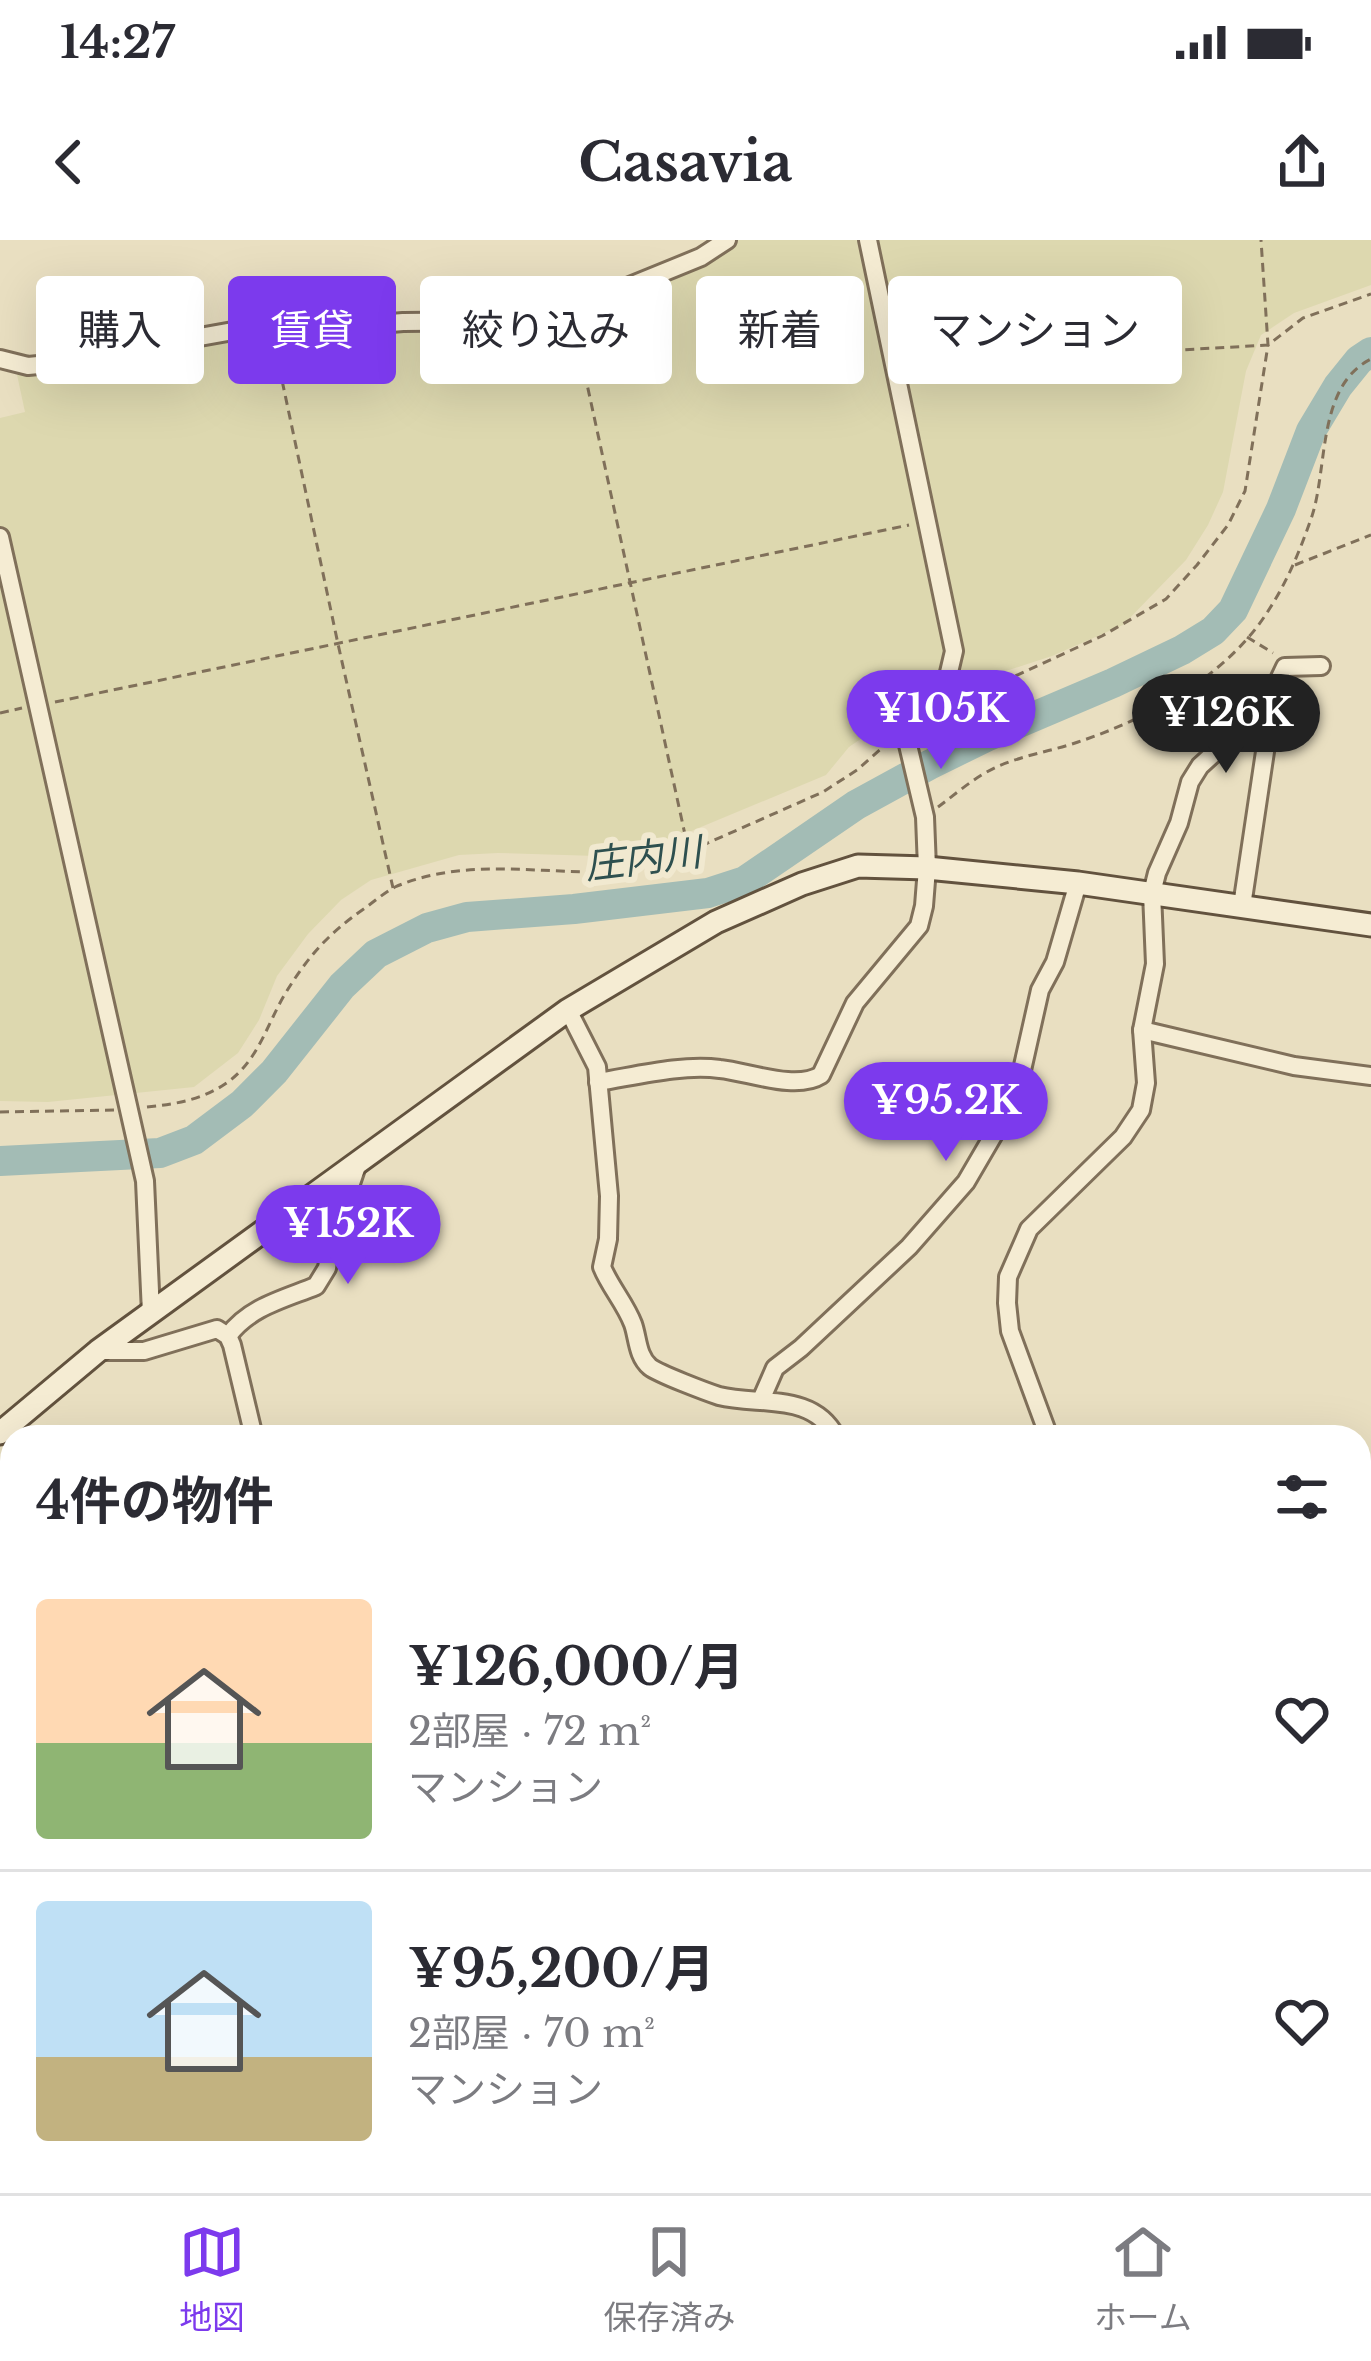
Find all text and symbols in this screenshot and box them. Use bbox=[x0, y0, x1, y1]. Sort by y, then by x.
text: 14:27 bbox=[60, 14, 175, 70]
icon: back bbox=[36, 129, 102, 195]
text: Casavia bbox=[578, 129, 793, 196]
icon: share bbox=[1269, 129, 1335, 195]
chip: 購入 bbox=[36, 276, 204, 384]
chip: 賃貸 bbox=[228, 276, 396, 384]
chip: 絞り込み bbox=[420, 276, 672, 384]
chip: 新着 bbox=[696, 276, 864, 384]
chip: マンション bbox=[888, 276, 1182, 384]
pin: ¥105K bbox=[857, 670, 1025, 772]
pin: ¥126K bbox=[1142, 674, 1310, 776]
text: ¥105K bbox=[874, 684, 1008, 733]
text: ¥126K bbox=[1159, 688, 1293, 737]
water label: 庄内川 bbox=[582, 827, 708, 890]
pin: ¥95.2K bbox=[848, 1062, 1044, 1164]
text: ¥95.2K bbox=[871, 1076, 1021, 1125]
pin: ¥152K bbox=[264, 1185, 432, 1287]
text: ¥152K bbox=[283, 1199, 413, 1248]
icon: filters bbox=[1269, 1464, 1335, 1530]
text: 4件の物件 bbox=[36, 1470, 274, 1533]
text: ¥126,000/月 bbox=[408, 1636, 744, 1699]
icon: home bbox=[132, 1647, 276, 1791]
icon: heart bbox=[1269, 1686, 1335, 1752]
text: 2部屋 · 72 m² bbox=[408, 1707, 651, 1756]
text: マンション bbox=[408, 1763, 603, 1812]
text: ¥95,200/月 bbox=[408, 1938, 715, 2001]
icon: home bbox=[132, 1949, 276, 2093]
icon: heart bbox=[1269, 1988, 1335, 2054]
text: 2部屋 · 70 m² bbox=[408, 2009, 655, 2058]
text: マンション bbox=[408, 2065, 603, 2114]
tab: 地図 bbox=[179, 2219, 245, 2339]
tab: 保存済み bbox=[603, 2219, 735, 2339]
tab: ホーム bbox=[1094, 2219, 1192, 2339]

